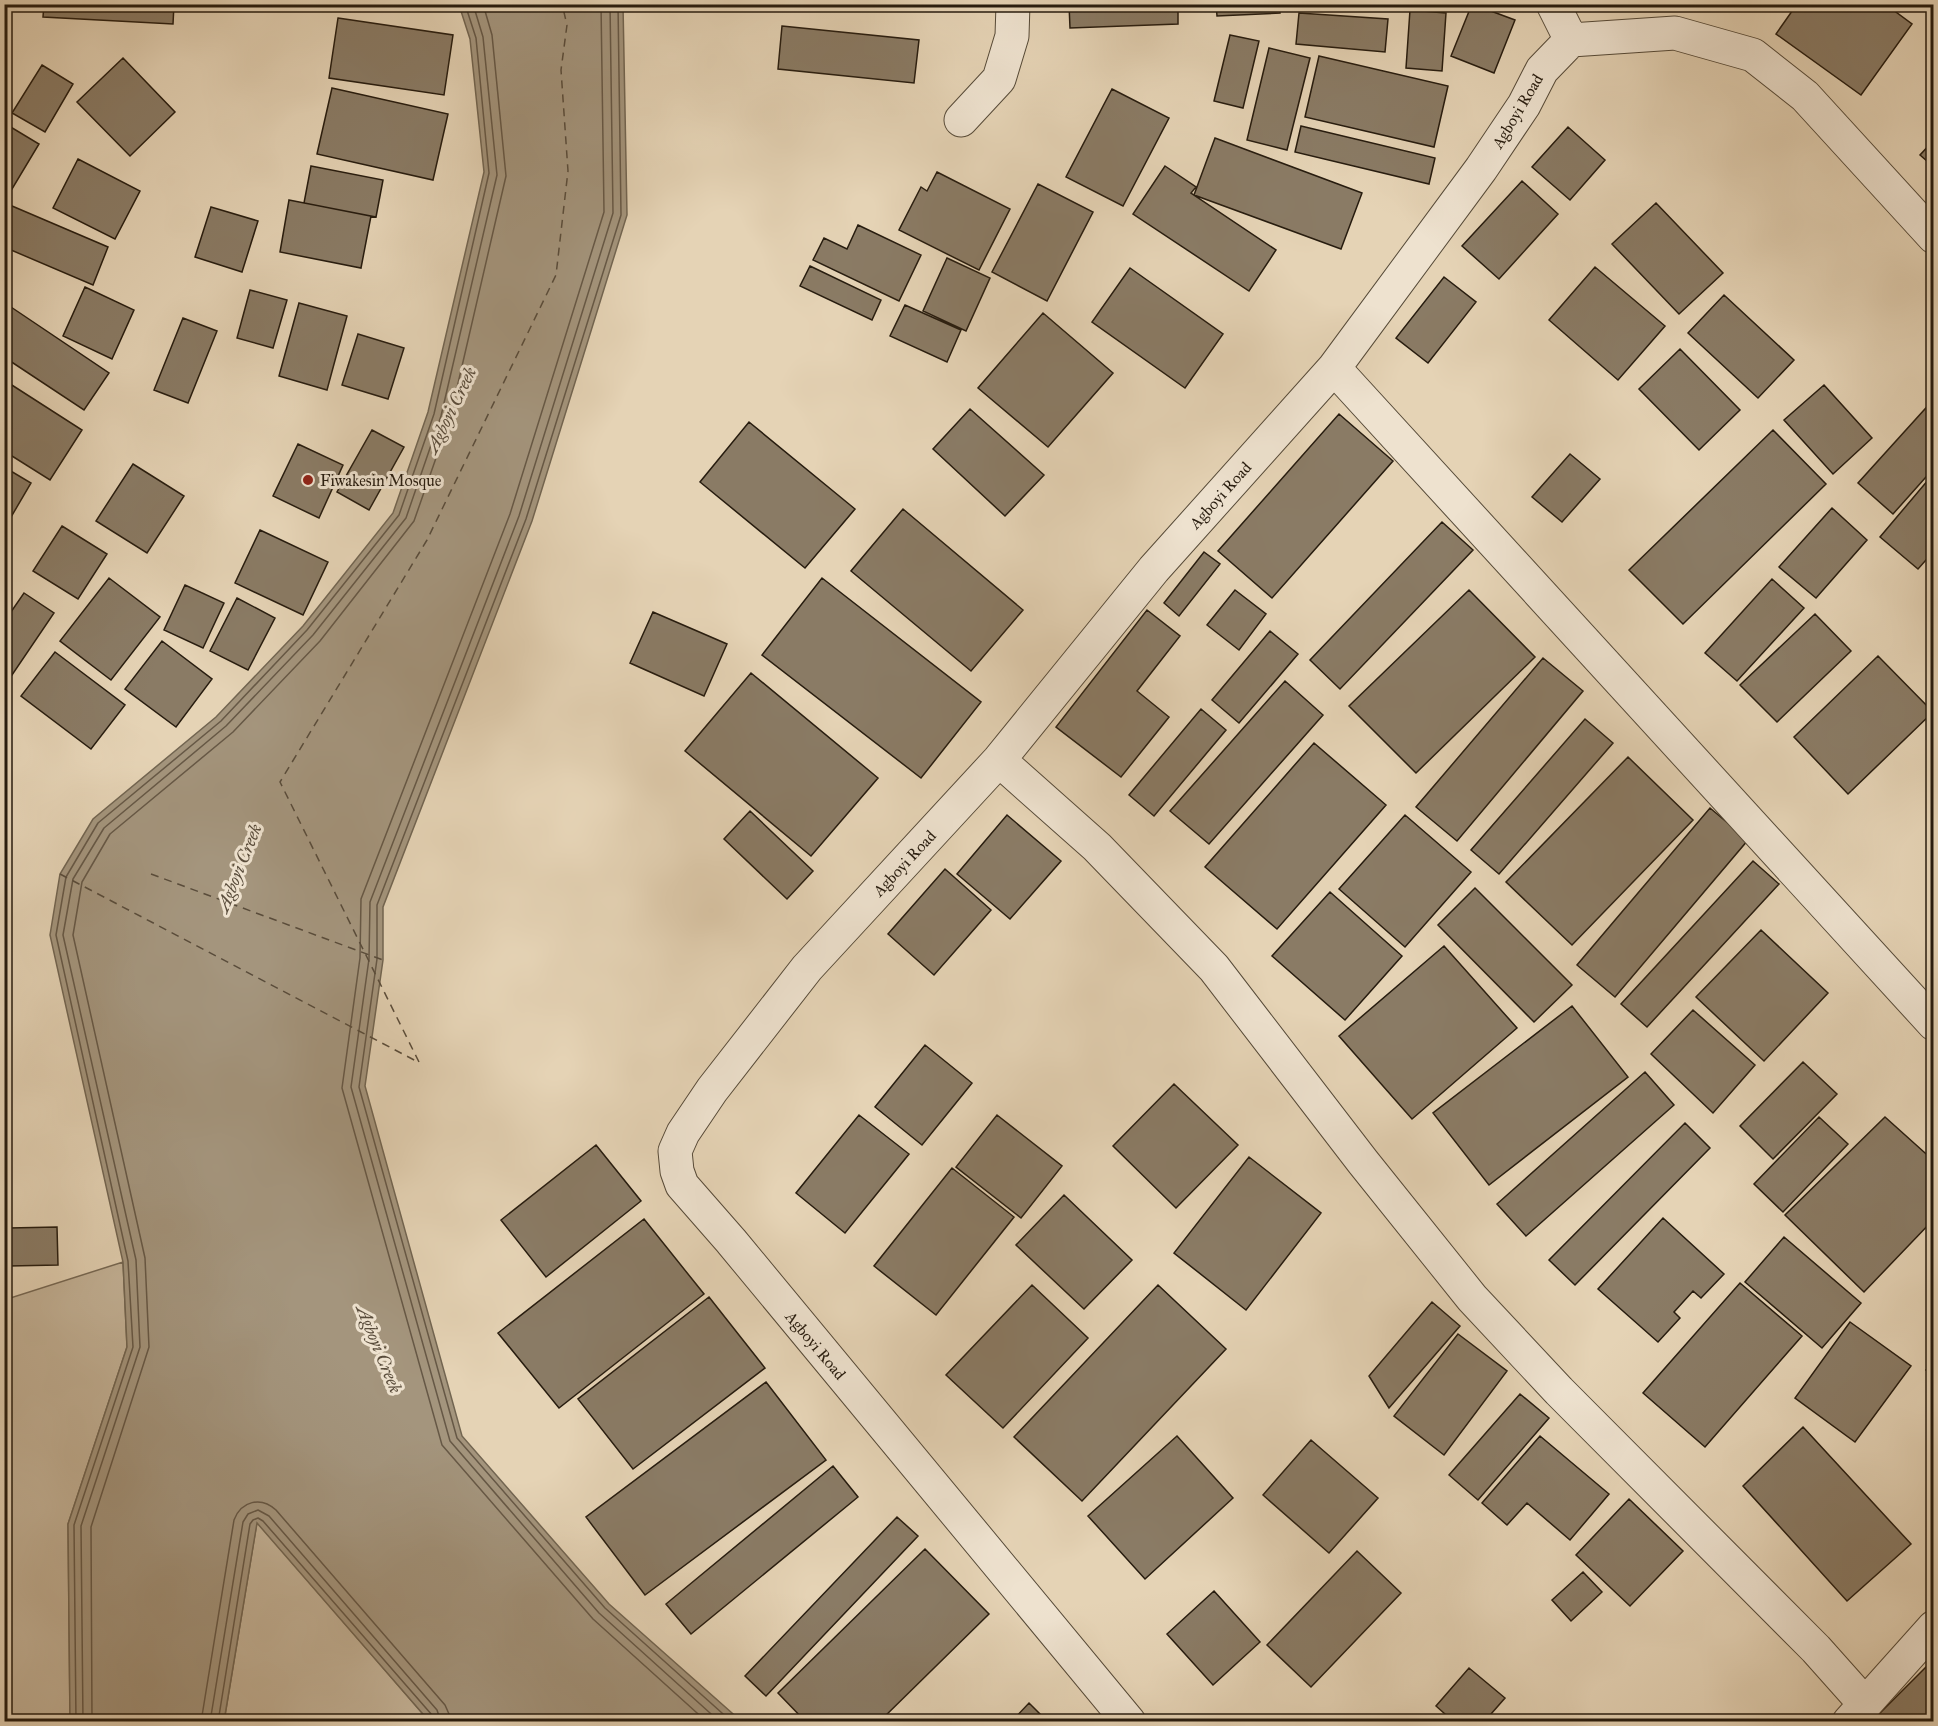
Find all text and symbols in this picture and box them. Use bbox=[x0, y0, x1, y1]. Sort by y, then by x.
street label: Agboyi Road bbox=[1487, 71, 1548, 153]
water label: Agboyi Creek bbox=[420, 363, 481, 458]
street label: Agboyi Road bbox=[1185, 458, 1256, 534]
place label: Fiwakesin Mosque bbox=[320, 471, 442, 491]
marker: Fiwakesin Mosque bbox=[301, 473, 315, 487]
water label: Agboyi Creek bbox=[211, 821, 267, 917]
street label: Agboyi Road bbox=[868, 826, 941, 902]
water label: Agboyi Creek bbox=[351, 1300, 407, 1396]
street label: Agboyi Road bbox=[780, 1306, 850, 1384]

